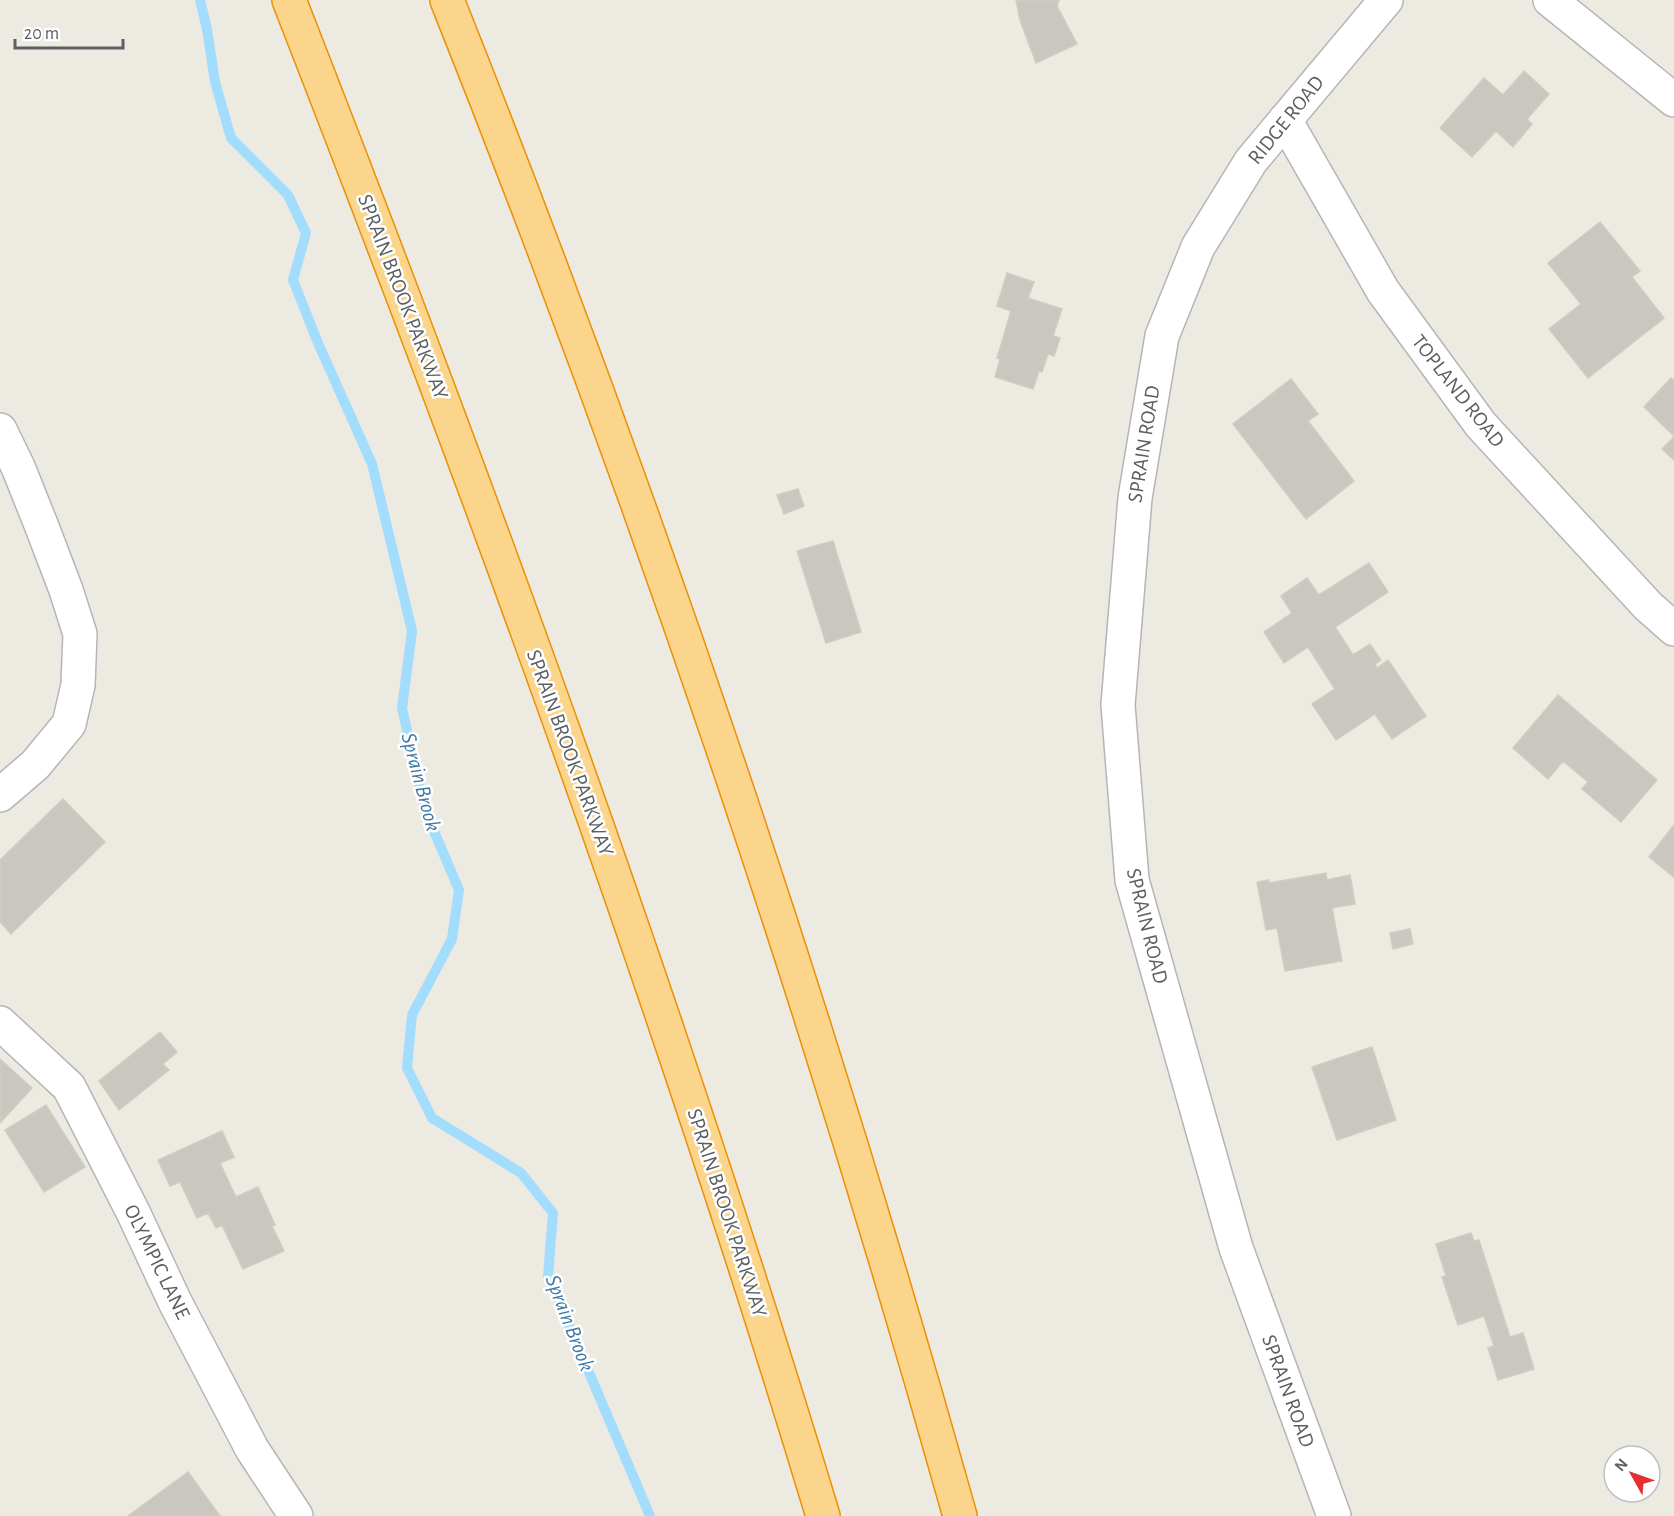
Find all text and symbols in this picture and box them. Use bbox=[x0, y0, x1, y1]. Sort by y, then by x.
scale bar bbox=[15, 12, 123, 50]
text: 20 m bbox=[24, 25, 59, 43]
street label: RIDGE ROAD bbox=[1244, 72, 1328, 168]
street label: SPRAIN BROOK PARKWAY bbox=[354, 191, 452, 403]
street label: TOPLAND ROAD bbox=[1408, 331, 1508, 451]
street label: SPRAIN ROAD bbox=[1124, 384, 1164, 504]
street label: SPRAIN BROOK PARKWAY bbox=[523, 647, 617, 859]
water label: Sprain Brook bbox=[396, 730, 445, 834]
street label: SPRAIN ROAD bbox=[1123, 866, 1171, 986]
street label: SPRAIN BROOK PARKWAY bbox=[683, 1106, 771, 1320]
street label: OLYMPIC LANE bbox=[120, 1201, 194, 1323]
water label: Sprain Brook bbox=[541, 1272, 598, 1374]
street label: SPRAIN ROAD bbox=[1258, 1332, 1318, 1450]
north arrow bbox=[1602, 1444, 1662, 1504]
text: N bbox=[1612, 1456, 1631, 1474]

